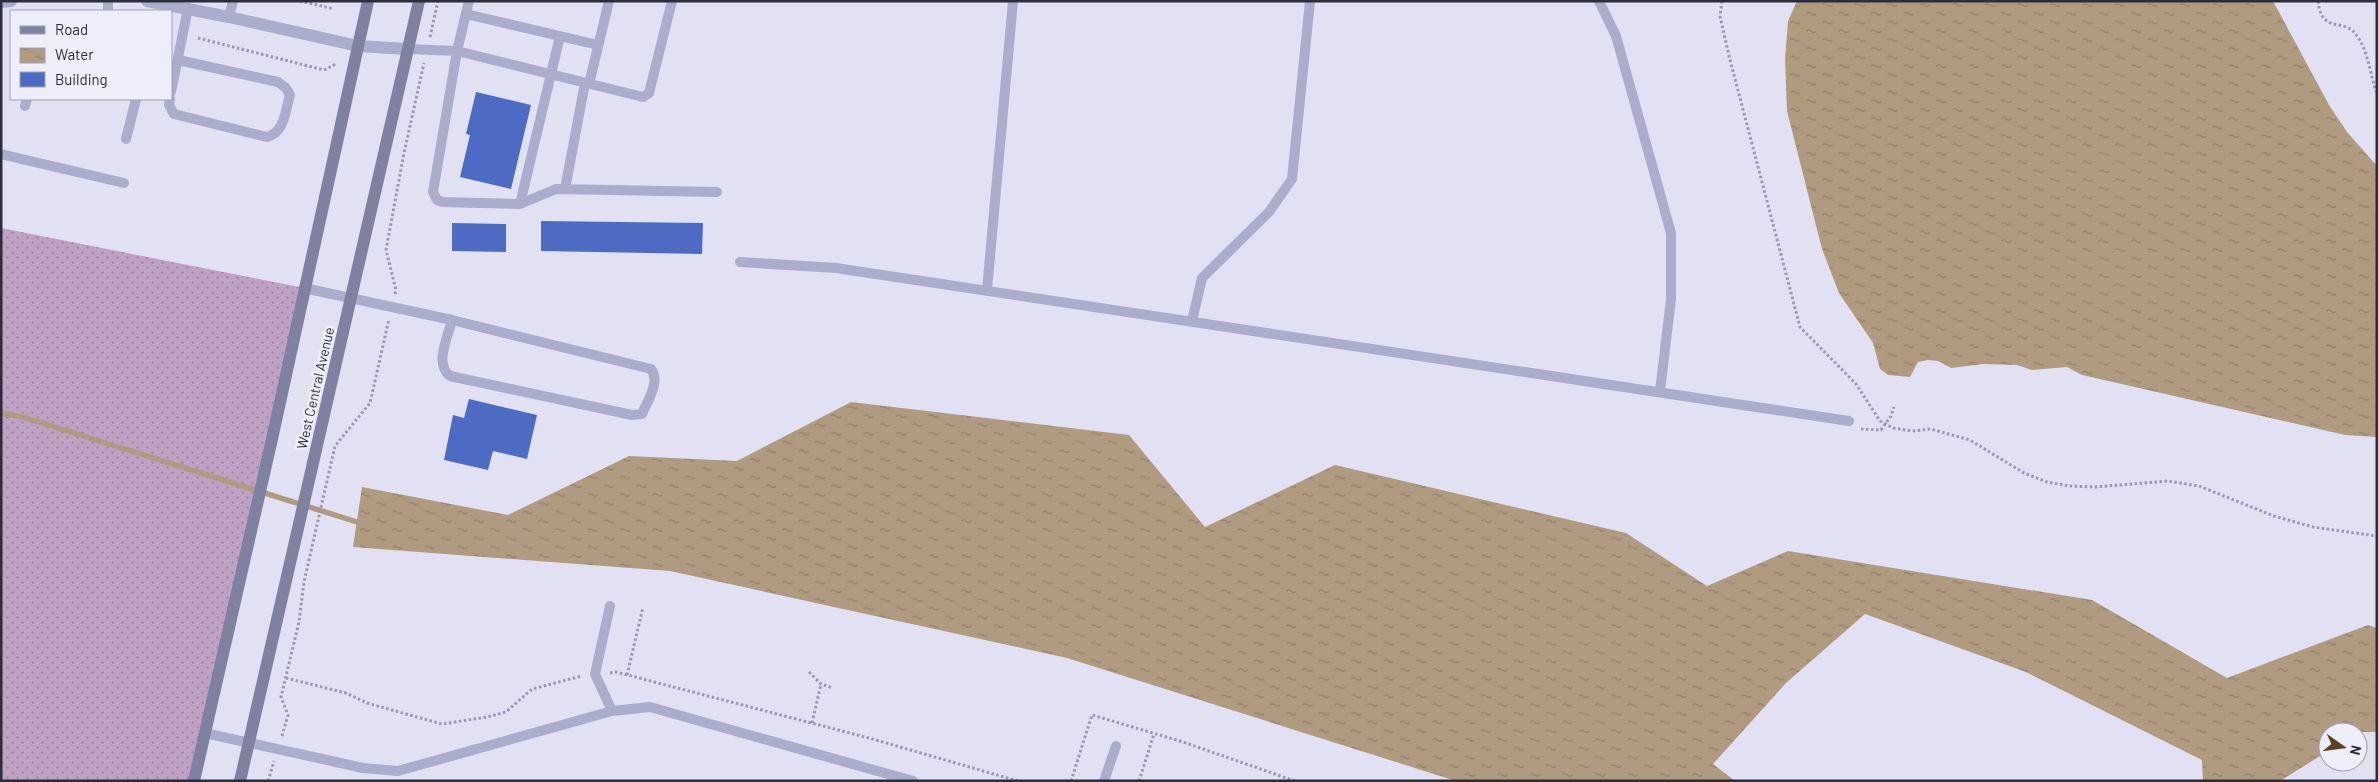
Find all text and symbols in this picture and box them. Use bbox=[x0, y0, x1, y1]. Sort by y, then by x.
legend bbox=[10, 10, 172, 100]
text: Road bbox=[55, 20, 88, 38]
text: Water bbox=[55, 45, 94, 63]
text: Building bbox=[55, 70, 108, 88]
street label: West Central Avenue bbox=[293, 325, 337, 451]
north arrow bbox=[2318, 722, 2368, 772]
text: N bbox=[2347, 744, 2365, 757]

